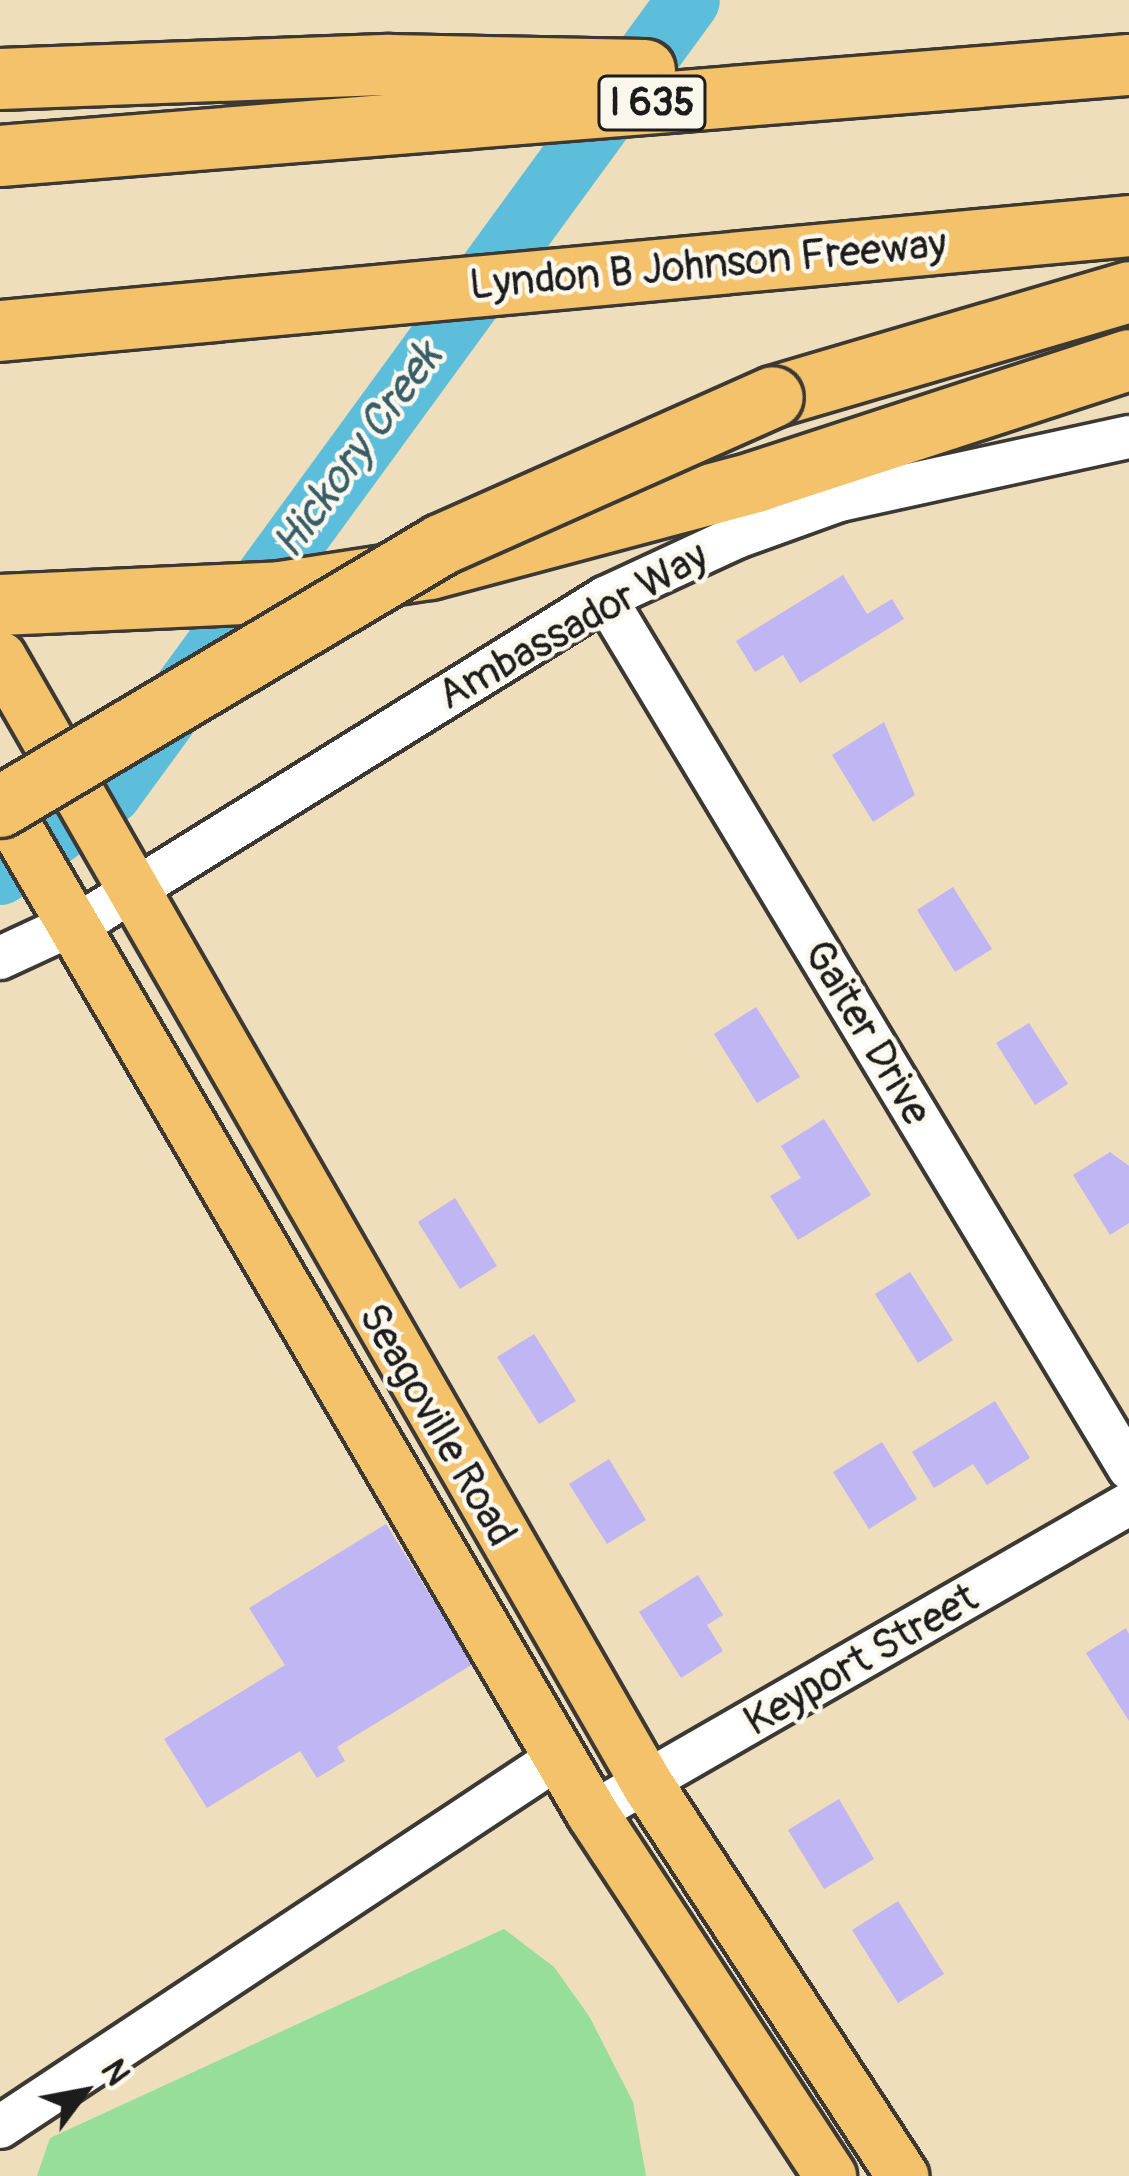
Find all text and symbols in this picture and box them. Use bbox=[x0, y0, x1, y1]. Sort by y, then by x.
road number: I 635 bbox=[595, 70, 709, 136]
street label: Lyndon B Johnson Freeway bbox=[467, 219, 949, 311]
water label: Hickory Creek bbox=[262, 333, 454, 569]
street label: Ambassador Way bbox=[429, 531, 717, 721]
street label: Gaiter Drive bbox=[792, 932, 942, 1134]
street label: Seagoville Road bbox=[347, 1295, 527, 1555]
street label: Keyport Street bbox=[735, 1573, 987, 1747]
north arrow bbox=[24, 2032, 144, 2152]
text: N bbox=[92, 2052, 138, 2093]

